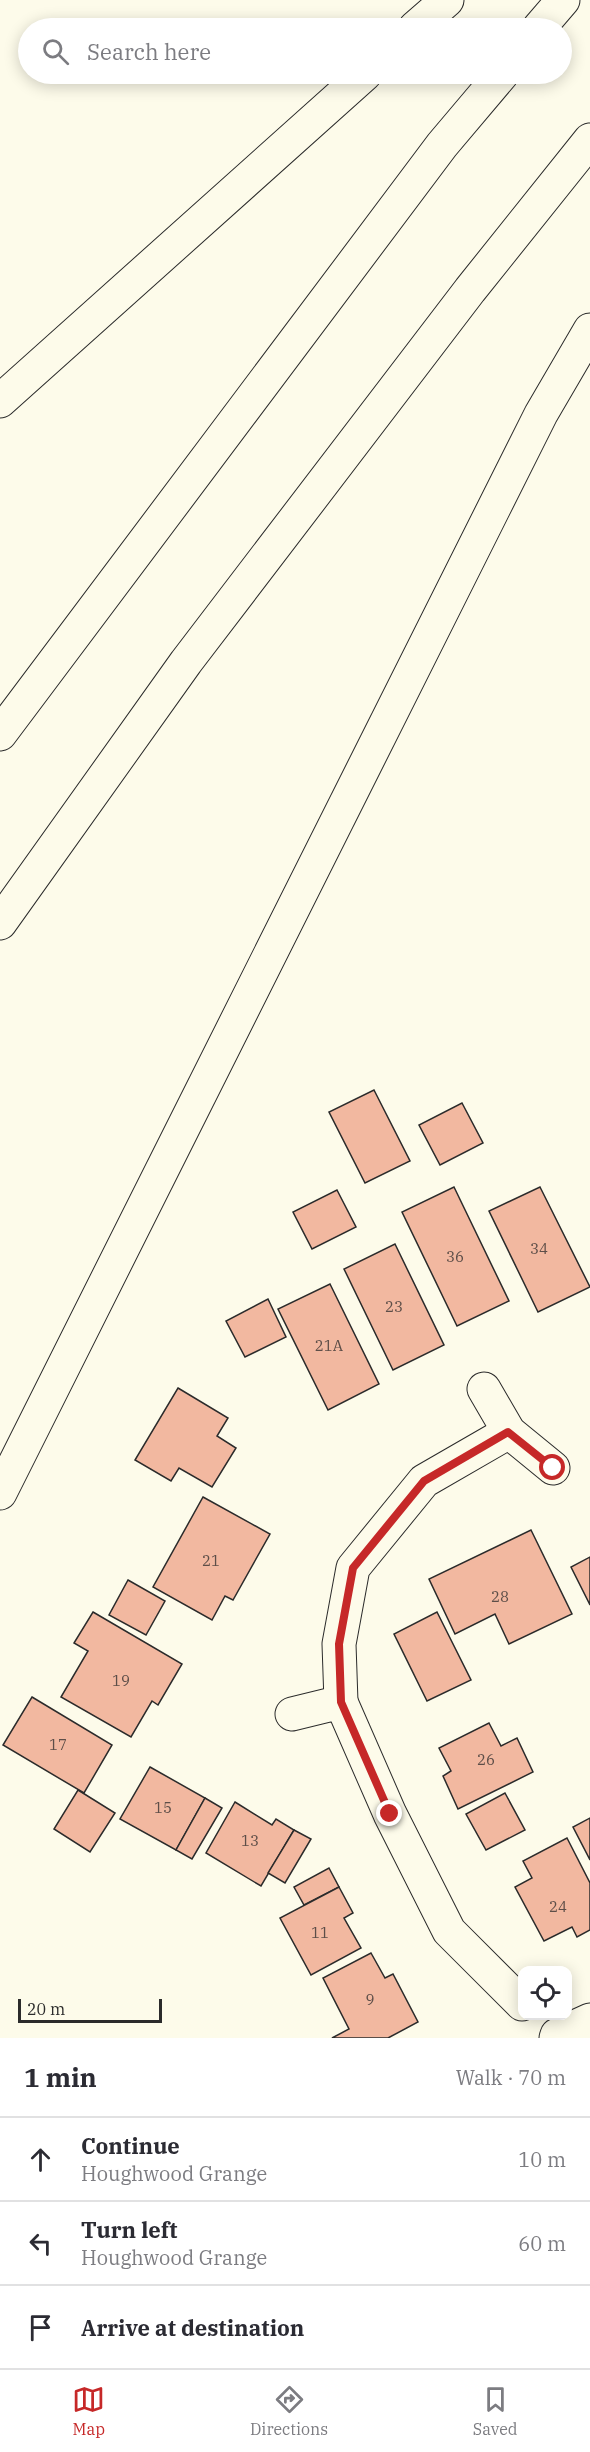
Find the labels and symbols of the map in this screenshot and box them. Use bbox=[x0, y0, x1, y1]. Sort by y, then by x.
house number: 34 bbox=[530, 1239, 548, 1258]
house number: 36 bbox=[446, 1247, 464, 1266]
house number: 23 bbox=[385, 1297, 403, 1316]
house number: 21A bbox=[315, 1336, 344, 1355]
route start bbox=[539, 1454, 565, 1480]
house number: 21 bbox=[202, 1551, 220, 1570]
house number: 28 bbox=[491, 1587, 509, 1606]
house number: 19 bbox=[112, 1671, 130, 1690]
house number: 17 bbox=[49, 1735, 67, 1754]
house number: 26 bbox=[477, 1750, 495, 1769]
house number: 15 bbox=[154, 1798, 172, 1817]
route end bbox=[376, 1800, 402, 1826]
house number: 13 bbox=[241, 1831, 259, 1850]
house number: 24 bbox=[549, 1897, 567, 1916]
house number: 11 bbox=[311, 1923, 329, 1942]
house number: 9 bbox=[365, 1990, 375, 2009]
scale bar bbox=[18, 1996, 162, 2024]

